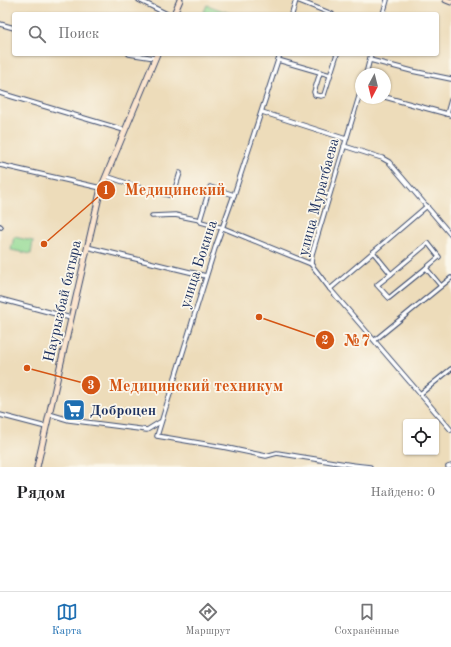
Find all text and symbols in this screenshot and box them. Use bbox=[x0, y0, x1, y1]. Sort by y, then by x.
search box bbox=[12, 12, 439, 56]
icon: search bbox=[26, 23, 48, 45]
text: Поиск bbox=[58, 27, 99, 42]
north arrow bbox=[355, 68, 391, 104]
street label: улица Муратбаева bbox=[296, 136, 343, 258]
callout: Медицинский bbox=[96, 176, 233, 204]
text: Медицинский bbox=[124, 183, 226, 199]
text: 1 bbox=[103, 185, 109, 197]
street label: улица Бокина bbox=[178, 218, 221, 310]
street label: Наурызбай батыра bbox=[42, 238, 85, 364]
callout: №7 bbox=[315, 326, 378, 354]
text: №7 bbox=[344, 334, 370, 350]
text: 2 bbox=[322, 335, 329, 347]
callout: Медицинский техникум bbox=[81, 371, 291, 399]
text: Медицинский техникум bbox=[109, 379, 283, 395]
text: 3 bbox=[88, 380, 95, 392]
supermarket icon: Доброцен bbox=[61, 397, 87, 423]
place label: Доброцен bbox=[90, 404, 156, 419]
map controls bbox=[403, 419, 439, 455]
button: locate bbox=[403, 419, 439, 455]
text: Рядом bbox=[16, 485, 65, 502]
text: Найдено: 0 bbox=[371, 486, 435, 499]
tab: Карта bbox=[52, 601, 82, 639]
tab: Маршрут bbox=[185, 601, 231, 639]
tab: Сохранённые bbox=[334, 601, 399, 639]

